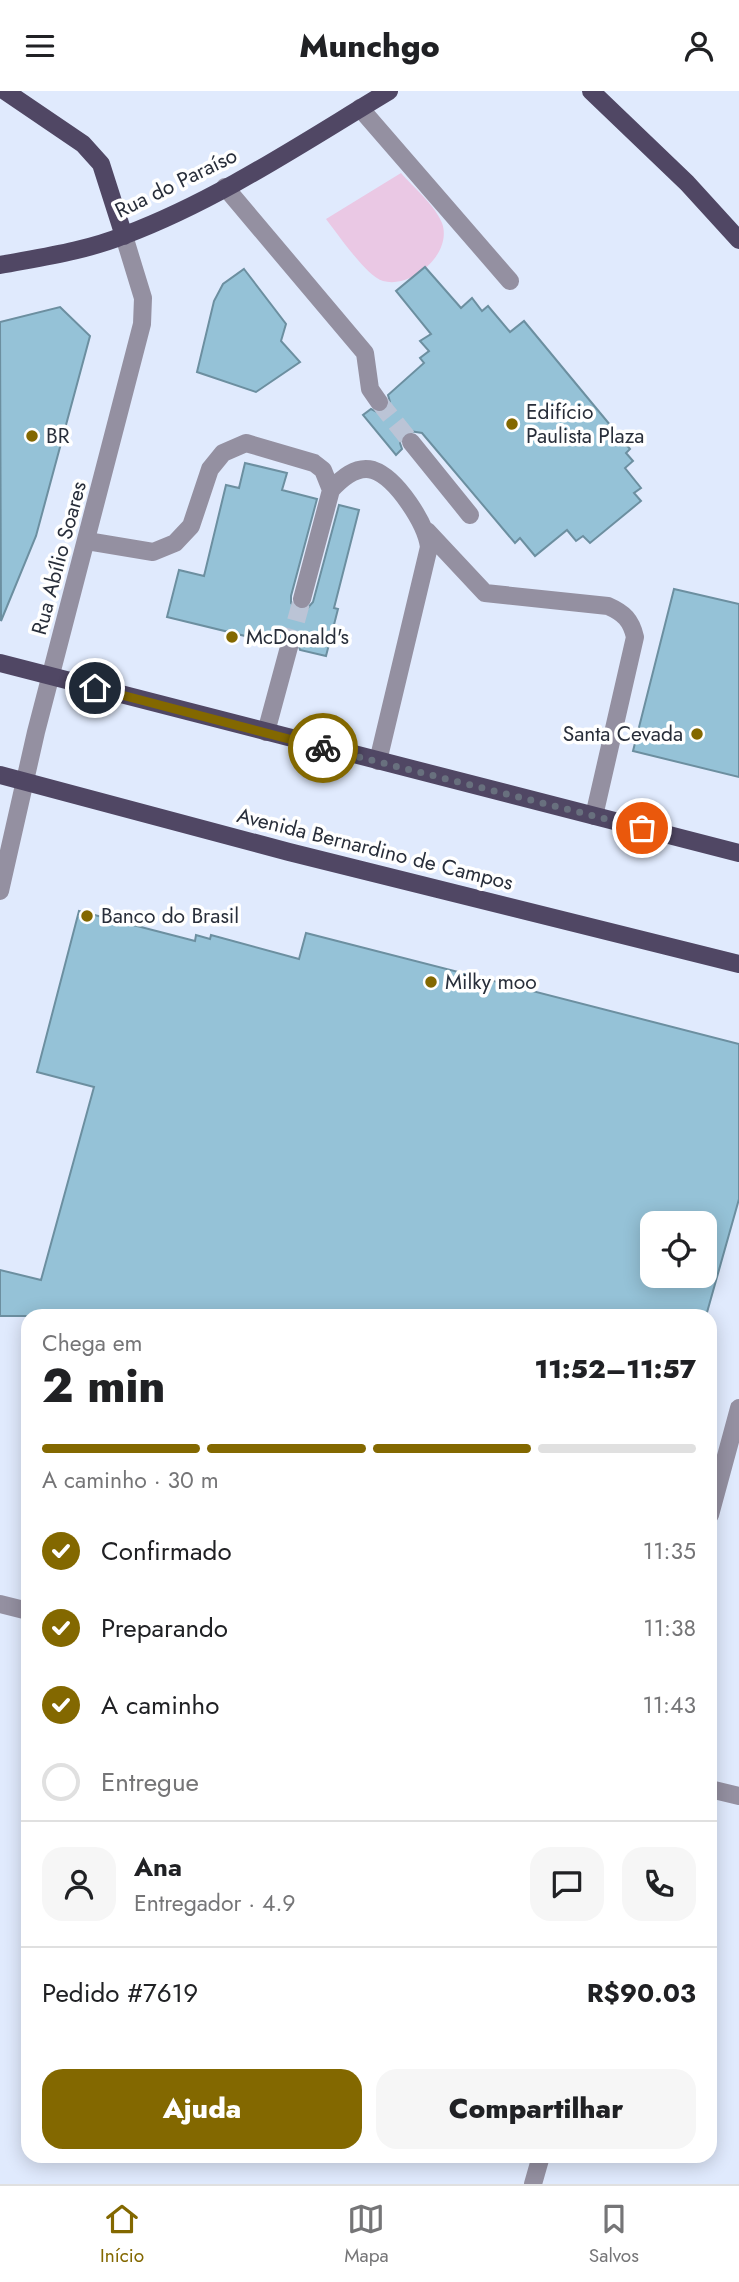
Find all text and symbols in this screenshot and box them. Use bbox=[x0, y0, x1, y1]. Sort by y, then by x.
text: Munchgo bbox=[299, 23, 440, 69]
icon: menu bbox=[21, 27, 59, 65]
icon: person bbox=[680, 27, 718, 65]
street label: Rua do Paraíso bbox=[110, 140, 242, 226]
place label: Edifício Paulista Plaza bbox=[526, 397, 644, 451]
marker: Edifício Paulista Plaza bbox=[504, 416, 520, 432]
place label: BR bbox=[46, 421, 70, 451]
marker: BR bbox=[24, 428, 40, 444]
street label: Rua Abílio Soares bbox=[24, 478, 94, 638]
place label: McDonald's bbox=[246, 622, 349, 652]
marker: McDonald's bbox=[224, 629, 240, 645]
pin bbox=[65, 658, 125, 718]
icon: home bbox=[76, 669, 114, 707]
courier bbox=[288, 713, 358, 783]
place label: Santa Cevada bbox=[563, 719, 683, 749]
marker: Santa Cevada bbox=[689, 726, 705, 742]
icon: bike bbox=[304, 729, 342, 767]
pin bbox=[612, 798, 672, 858]
street label: Avenida Bernardino de Campos bbox=[234, 800, 516, 898]
icon: bag bbox=[623, 809, 661, 847]
place label: Banco do Brasil bbox=[101, 901, 239, 931]
marker: Banco do Brasil bbox=[79, 908, 95, 924]
place label: Milky moo bbox=[445, 967, 537, 997]
marker: Milky moo bbox=[423, 974, 439, 990]
map controls bbox=[640, 1211, 717, 1288]
button: locate bbox=[640, 1211, 717, 1288]
text: Chega em bbox=[42, 1326, 143, 1360]
text: 11:52–11:57 bbox=[535, 1350, 696, 1388]
text: 2 min bbox=[42, 1353, 166, 1419]
text: A caminho · 30 m bbox=[42, 1463, 219, 1497]
icon: check bbox=[42, 1532, 80, 1570]
text: Confirmado bbox=[101, 1532, 232, 1570]
text: 11:35 bbox=[643, 1534, 696, 1568]
icon: check bbox=[42, 1609, 80, 1647]
text: Preparando bbox=[101, 1609, 228, 1647]
text: 11:38 bbox=[643, 1611, 696, 1645]
icon: check bbox=[42, 1686, 80, 1724]
text: A caminho bbox=[101, 1686, 219, 1724]
text: 11:43 bbox=[642, 1688, 696, 1722]
text: Entregue bbox=[101, 1763, 199, 1801]
button: person bbox=[42, 1847, 116, 1921]
button: chat bbox=[530, 1847, 604, 1921]
button: phone bbox=[622, 1847, 696, 1921]
text: Ana bbox=[134, 1848, 182, 1886]
text: Entregador · 4.9 bbox=[134, 1886, 296, 1920]
text: Pedido #7619 bbox=[42, 1974, 198, 2012]
text: R$90.03 bbox=[587, 1974, 696, 2012]
button: Ajuda bbox=[42, 2069, 362, 2149]
button: Compartilhar bbox=[376, 2069, 696, 2149]
tab: Início bbox=[100, 2200, 144, 2269]
tab: Mapa bbox=[344, 2200, 389, 2269]
tab: Salvos bbox=[589, 2200, 639, 2269]

